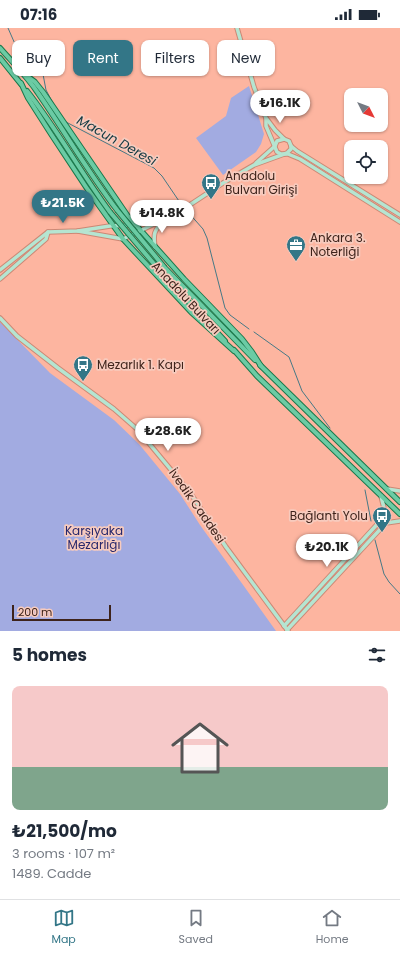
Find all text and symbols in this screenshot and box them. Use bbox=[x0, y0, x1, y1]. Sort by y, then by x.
text: 07:16 bbox=[20, 4, 57, 25]
chip: Buy bbox=[12, 40, 65, 76]
chip: Rent bbox=[73, 40, 133, 76]
chip: Filters bbox=[141, 40, 209, 76]
chip: New bbox=[217, 40, 275, 76]
north arrow bbox=[344, 88, 388, 132]
map controls bbox=[344, 88, 388, 184]
pin: ₺16.1K bbox=[247, 90, 313, 124]
text: ₺16.1K bbox=[259, 93, 301, 112]
water label: Macun Deresi bbox=[73, 111, 161, 171]
button: locate bbox=[344, 140, 388, 184]
place label: Anadolu Bulvarı Girişi bbox=[225, 167, 297, 198]
bus stop icon: Anadolu Bulvarı Girişi bbox=[200, 172, 222, 200]
pin: ₺21.5K bbox=[30, 190, 96, 224]
text: ₺21.5K bbox=[41, 193, 85, 212]
pin: ₺14.8K bbox=[129, 200, 195, 234]
text: ₺14.8K bbox=[139, 203, 185, 222]
place label: Ankara 3. Noterliği bbox=[310, 229, 365, 260]
office icon: Ankara 3. Noterliği bbox=[285, 234, 307, 262]
street label: Anadolu Bulvarı bbox=[148, 258, 225, 338]
bus stop icon: Mezarlık 1. Kapı bbox=[72, 354, 94, 382]
place label: Mezarlık 1. Kapı bbox=[97, 356, 184, 373]
pin: ₺28.6K bbox=[135, 418, 201, 452]
text: ₺28.6K bbox=[144, 421, 192, 440]
street label: İvedik Caddesi bbox=[165, 465, 230, 547]
bus stop icon: Bağlantı Yolu bbox=[371, 505, 393, 533]
place label: Bağlantı Yolu bbox=[290, 507, 368, 524]
park label: Karşıyaka Mezarlığı bbox=[65, 522, 123, 553]
pin: ₺20.1K bbox=[294, 534, 360, 568]
text: ₺20.1K bbox=[305, 537, 349, 556]
scale bar bbox=[12, 603, 111, 622]
text: 200 m bbox=[18, 604, 52, 620]
text: 5 homes bbox=[12, 643, 87, 667]
icon: filters bbox=[366, 644, 388, 666]
icon: home bbox=[164, 712, 236, 784]
text: ₺21,500/mo bbox=[12, 819, 117, 843]
text: 3 rooms · 107 m² bbox=[12, 844, 115, 863]
text: 1489. Cadde bbox=[12, 864, 91, 883]
tab: Map bbox=[51, 907, 76, 948]
tab: Saved bbox=[179, 907, 213, 948]
tab: Home bbox=[316, 907, 349, 948]

